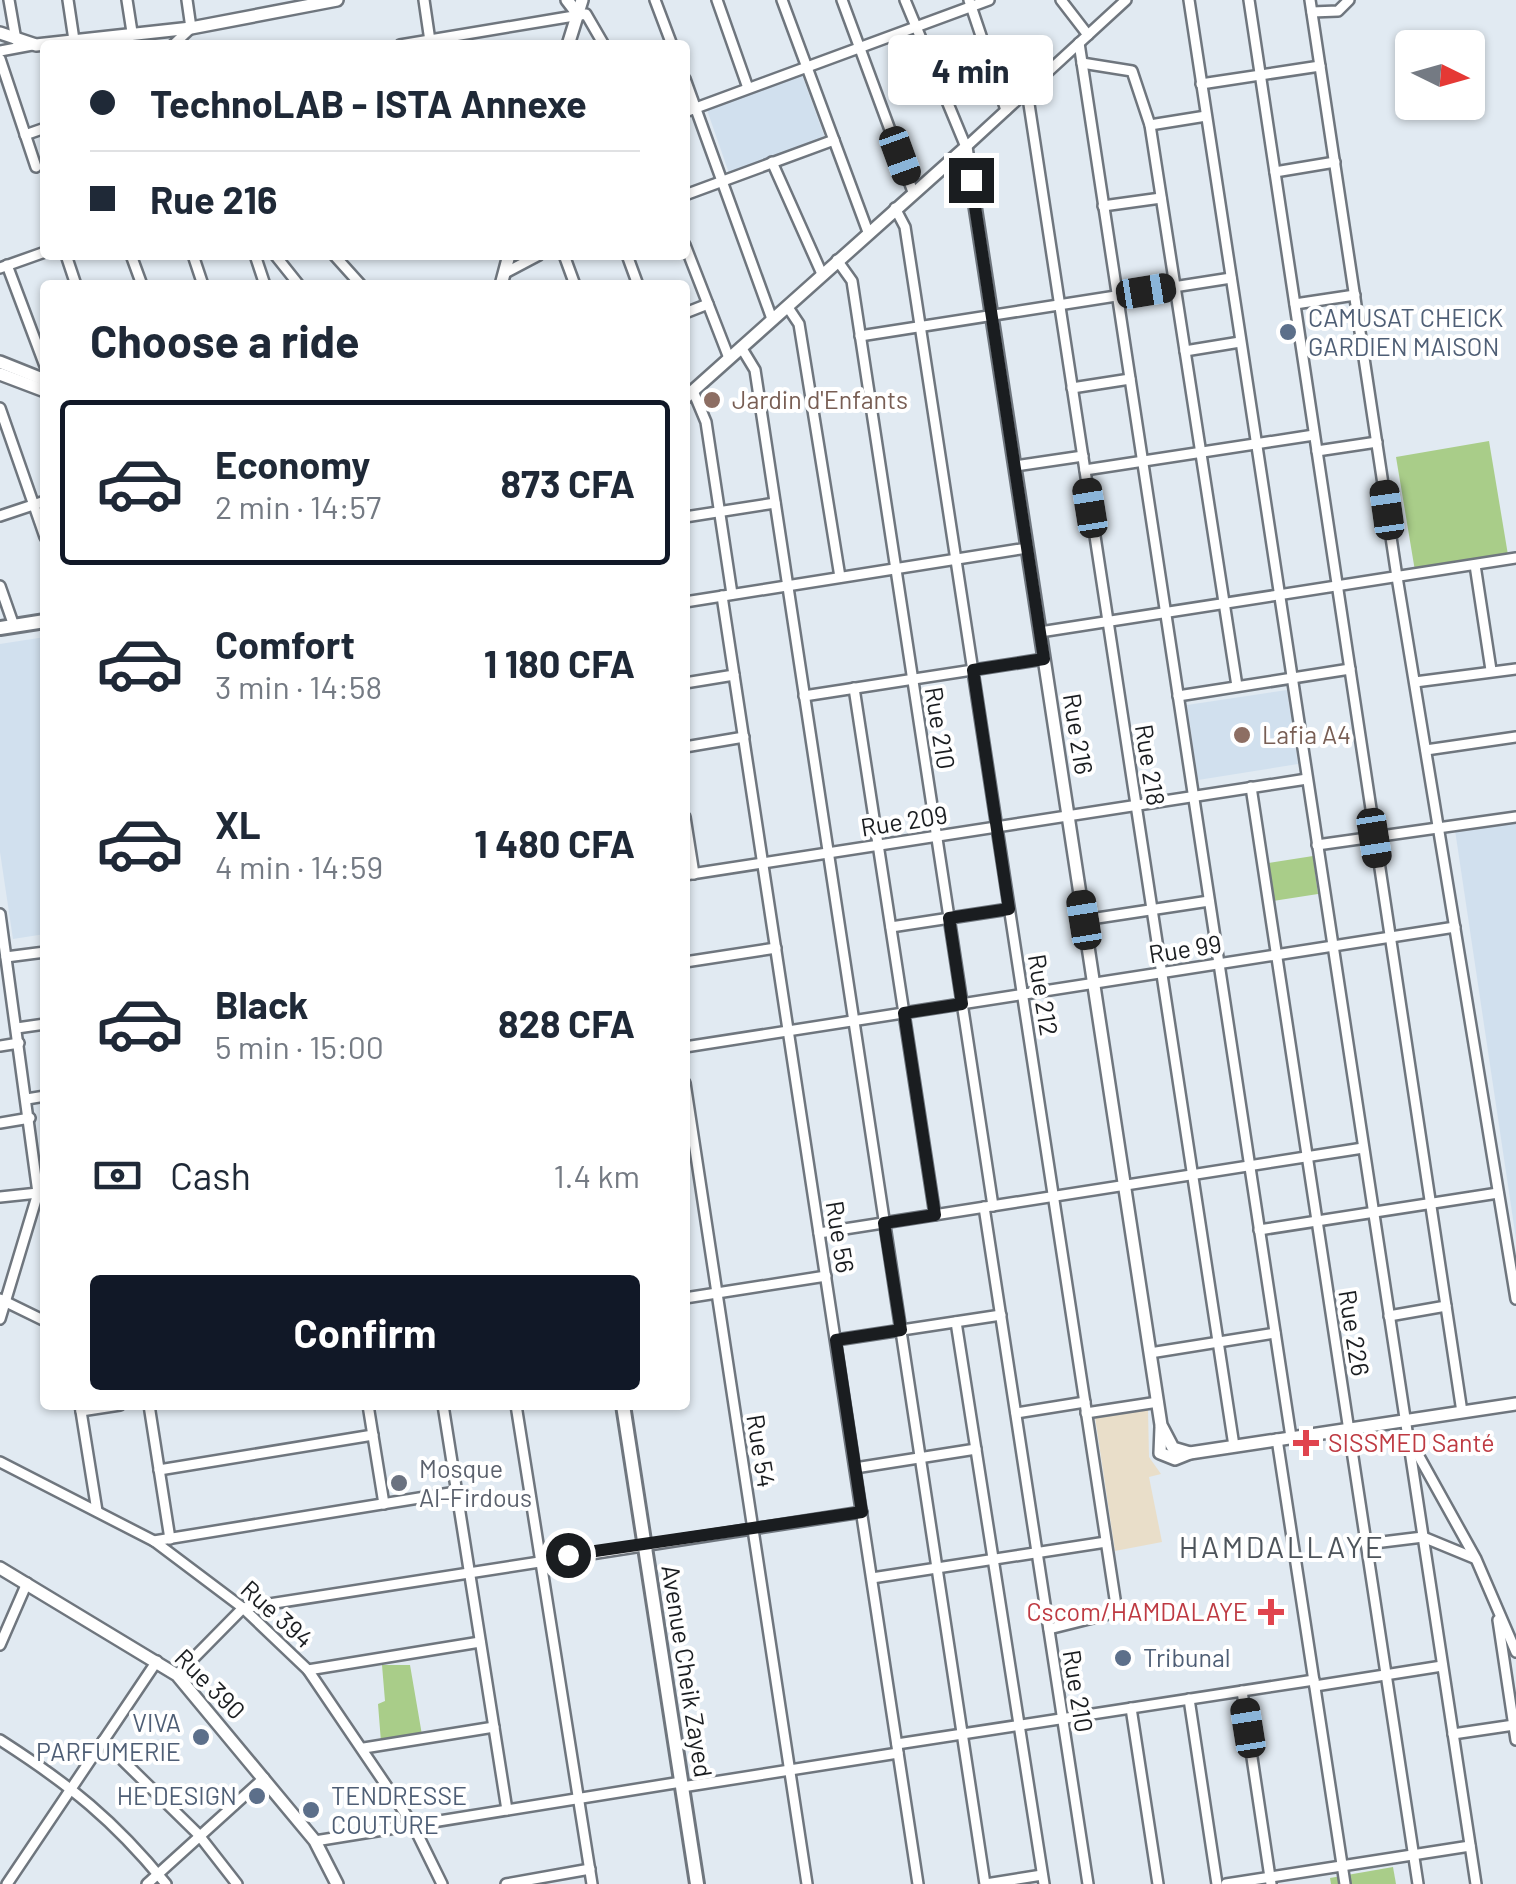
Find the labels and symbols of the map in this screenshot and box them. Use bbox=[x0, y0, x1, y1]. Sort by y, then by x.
north arrow bbox=[1395, 30, 1485, 120]
callout: 4 min bbox=[888, 35, 1054, 105]
car bbox=[876, 123, 924, 189]
route end bbox=[949, 158, 994, 203]
car bbox=[1114, 271, 1178, 311]
place label: CAMUSAT CHEICK GARDIEN MAISON bbox=[1308, 302, 1503, 361]
marker: CAMUSAT CHEICK GARDIEN MAISON bbox=[1277, 321, 1299, 343]
place label: Jardin d'Enfants bbox=[732, 384, 908, 414]
marker: Jardin d'Enfants bbox=[701, 389, 723, 411]
car bbox=[1070, 476, 1110, 540]
car bbox=[1368, 478, 1406, 542]
street label: Rue 210 bbox=[920, 685, 962, 771]
street label: Rue 216 bbox=[1058, 691, 1100, 777]
place label: Lafia A4 bbox=[1262, 719, 1351, 749]
street label: Rue 218 bbox=[1130, 722, 1172, 808]
marker: Lafia A4 bbox=[1231, 724, 1253, 746]
street label: Rue 209 bbox=[858, 798, 949, 842]
car bbox=[1354, 806, 1394, 870]
car bbox=[1064, 888, 1104, 952]
street label: Rue 99 bbox=[1146, 927, 1223, 969]
street label: Rue 212 bbox=[1023, 952, 1065, 1038]
street label: Rue 56 bbox=[820, 1199, 861, 1275]
street label: Rue 226 bbox=[1333, 1288, 1377, 1378]
street label: Rue 54 bbox=[741, 1412, 783, 1490]
place label: SISSMED Santé bbox=[1328, 1427, 1495, 1457]
marker: SISSMED Santé bbox=[1293, 1430, 1319, 1456]
place label: Mosque Al-Firdous bbox=[419, 1453, 532, 1512]
marker: Mosque Al-Firdous bbox=[388, 1472, 410, 1494]
district label: HAMDALLAYE bbox=[1179, 1528, 1385, 1564]
route start bbox=[546, 1533, 591, 1578]
street label: Avenue Cheik Zayed bbox=[656, 1563, 720, 1779]
street label: Rue 394 bbox=[235, 1573, 320, 1653]
place label: Cscom/HAMDALAYE bbox=[1026, 1596, 1248, 1626]
marker: Cscom/HAMDALAYE bbox=[1258, 1599, 1284, 1625]
street label: Rue 390 bbox=[169, 1642, 252, 1725]
place label: Tribunal bbox=[1143, 1642, 1230, 1672]
marker: Tribunal bbox=[1112, 1647, 1134, 1669]
street label: Rue 210 bbox=[1058, 1648, 1100, 1734]
car bbox=[1228, 1696, 1268, 1760]
place label: VIVA PARFUMERIE bbox=[36, 1707, 181, 1766]
marker: VIVA PARFUMERIE bbox=[190, 1726, 212, 1748]
place label: HE DESIGN bbox=[117, 1780, 237, 1810]
place label: TENDRESSE COUTURE bbox=[331, 1780, 467, 1839]
marker: HE DESIGN bbox=[246, 1785, 268, 1807]
marker: TENDRESSE COUTURE bbox=[300, 1799, 322, 1821]

